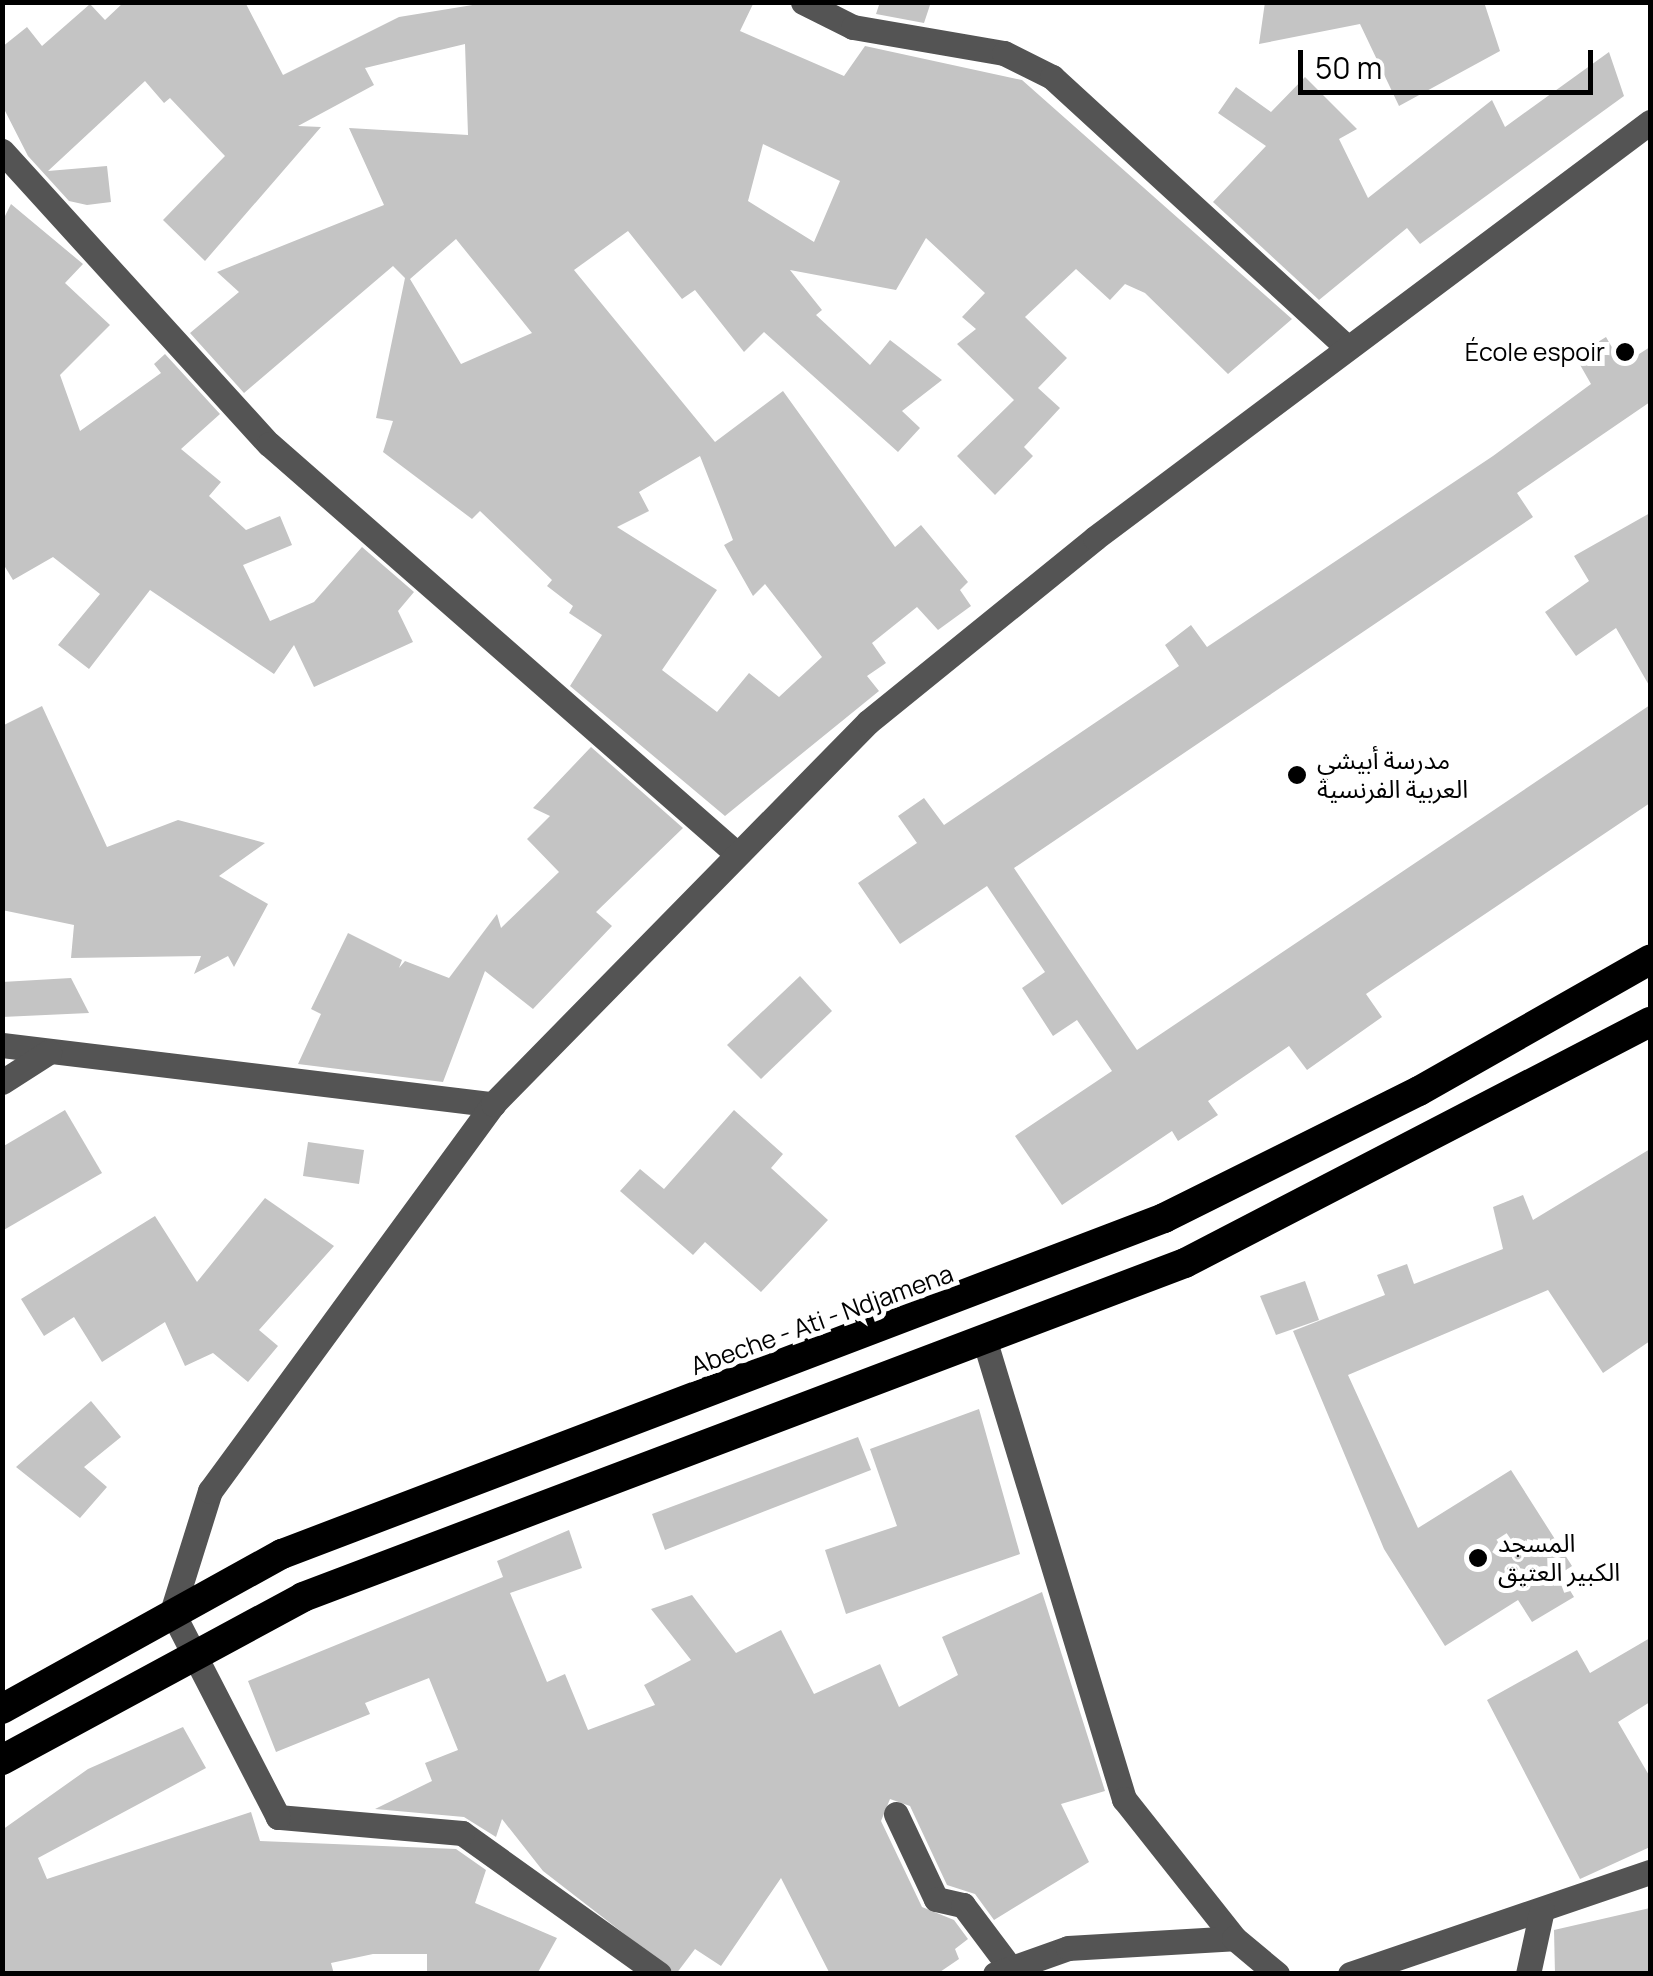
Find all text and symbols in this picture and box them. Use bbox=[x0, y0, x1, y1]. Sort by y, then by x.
scale bar bbox=[1303, 30, 1598, 92]
text: 50 m bbox=[1315, 47, 1382, 88]
place label: École espoir bbox=[1465, 337, 1605, 367]
marker: École espoir bbox=[1614, 341, 1636, 363]
place label: مدرسة أبيشي العربية الفرنسية bbox=[1317, 746, 1468, 805]
marker: مدرسة أبيشي العربية الفرنسية bbox=[1286, 764, 1308, 786]
street label: Abeche - Ati - Ndjamena bbox=[687, 1259, 957, 1381]
place label: المسجد الكبير العتيق bbox=[1498, 1529, 1620, 1588]
marker: المسجد الكبير العتيق bbox=[1467, 1547, 1489, 1569]

